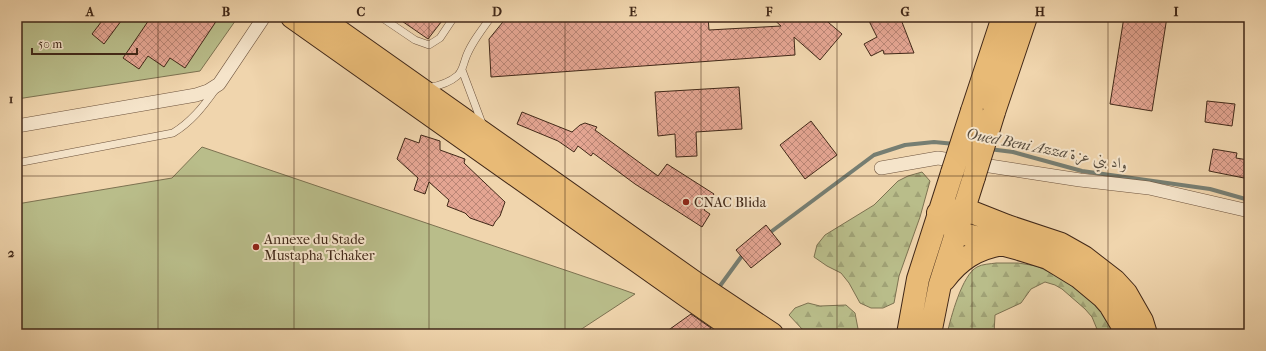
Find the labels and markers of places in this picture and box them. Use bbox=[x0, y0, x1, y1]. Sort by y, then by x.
place label: CNAC Blida bbox=[694, 194, 767, 211]
marker: CNAC Blida bbox=[681, 197, 691, 207]
place label: Annexe du Stade Mustapha Tchaker bbox=[263, 231, 375, 264]
marker: Annexe du Stade Mustapha Tchaker bbox=[251, 242, 261, 252]

